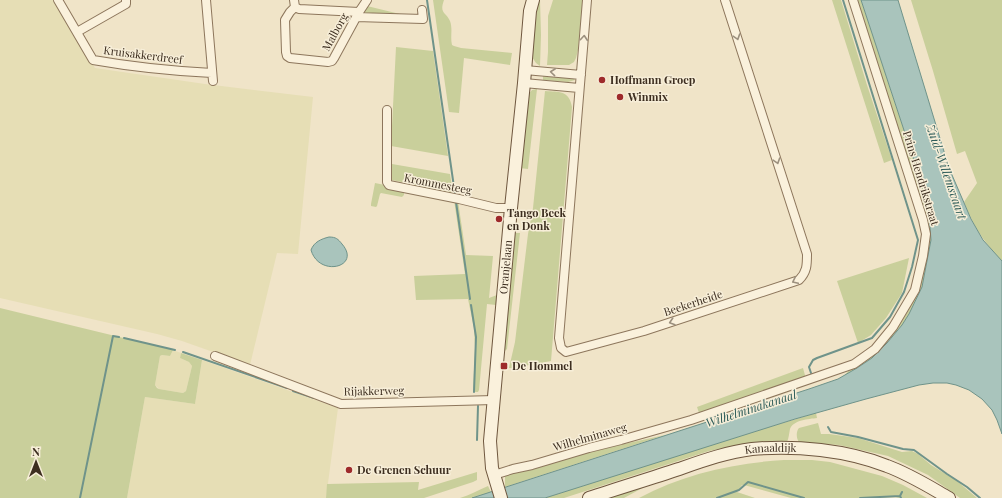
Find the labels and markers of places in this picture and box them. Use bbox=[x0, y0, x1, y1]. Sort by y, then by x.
place label: Hoffmann Groep bbox=[610, 72, 696, 87]
marker: Hoffmann Groep bbox=[597, 75, 607, 85]
place label: Winmix bbox=[627, 89, 668, 104]
marker: Winmix bbox=[615, 92, 625, 102]
place label: Tango Beek en Donk bbox=[507, 205, 567, 233]
marker: Tango Beek en Donk bbox=[494, 214, 504, 224]
place label: De Hommel bbox=[512, 358, 573, 373]
marker: De Hommel bbox=[499, 361, 509, 371]
place label: De Grenen Schuur bbox=[357, 462, 452, 477]
marker: De Grenen Schuur bbox=[344, 465, 354, 475]

